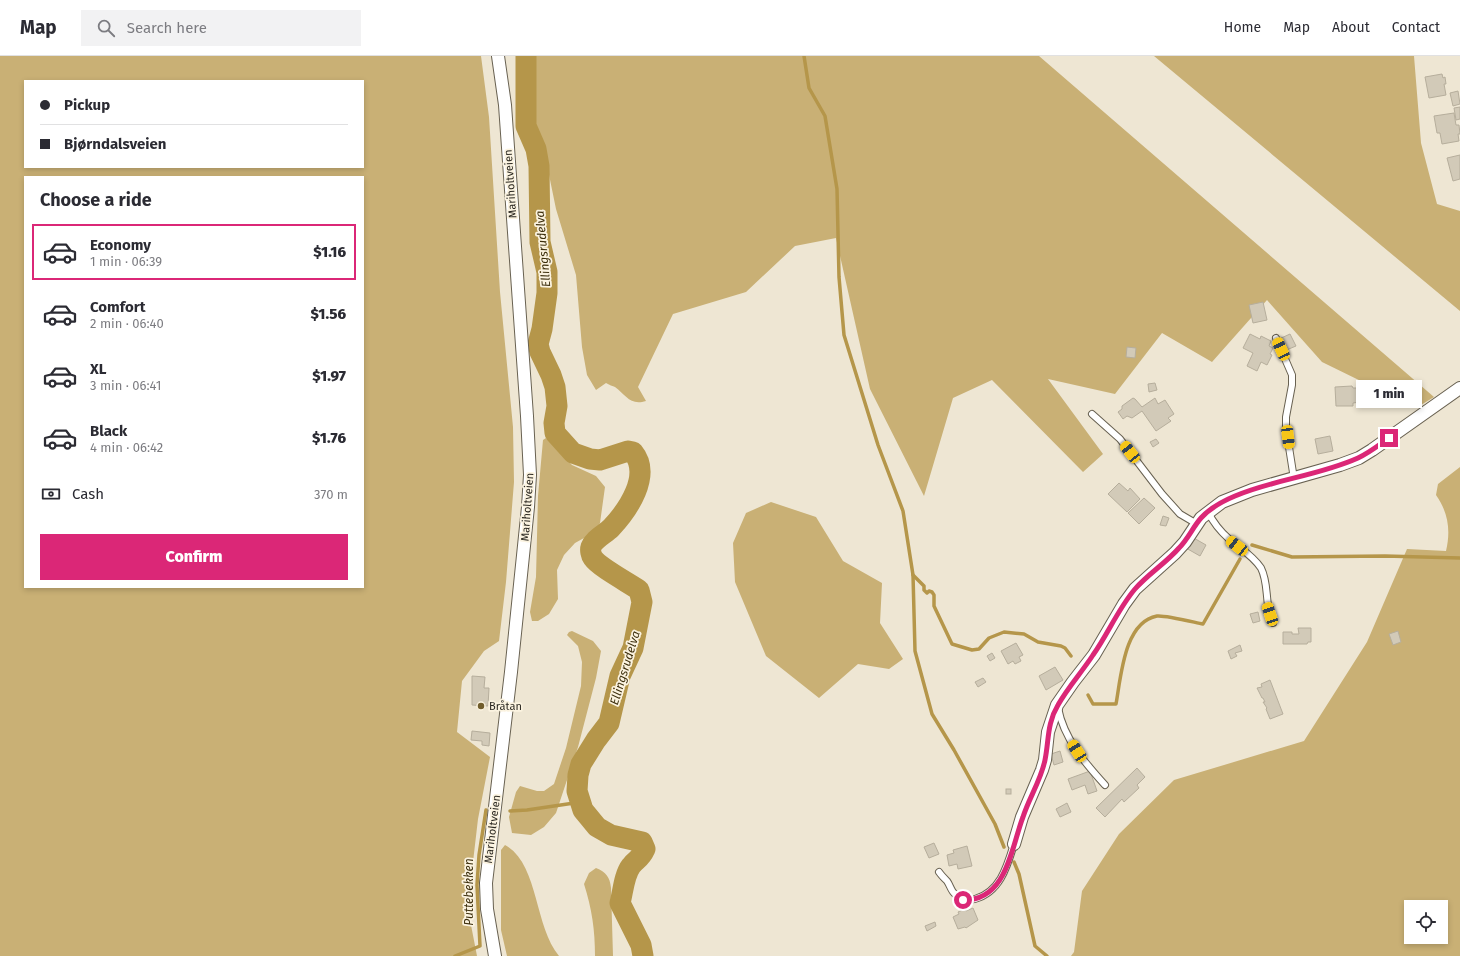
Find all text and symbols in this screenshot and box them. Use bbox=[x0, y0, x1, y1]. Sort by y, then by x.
search box bbox=[81, 10, 361, 46]
text: Map bbox=[20, 16, 57, 39]
icon: search bbox=[95, 17, 117, 39]
text: Search here bbox=[127, 19, 207, 37]
text: Home bbox=[1224, 19, 1261, 36]
text: Map bbox=[1283, 19, 1310, 36]
text: About bbox=[1332, 19, 1370, 36]
text: Contact bbox=[1392, 19, 1440, 36]
text: Pickup bbox=[64, 96, 110, 114]
text: Bjørndalsveien bbox=[64, 135, 166, 153]
street label: Mariholtveien bbox=[502, 149, 519, 219]
text: Choose a ride bbox=[40, 189, 152, 211]
water label: Ellingsrudelva bbox=[533, 210, 553, 288]
icon: car bbox=[42, 234, 78, 270]
text: Economy bbox=[90, 236, 151, 254]
text: $1.16 bbox=[313, 243, 346, 261]
text: 1 min · 06:39 bbox=[90, 254, 162, 269]
icon: car bbox=[42, 296, 78, 332]
text: Comfort bbox=[90, 298, 146, 316]
text: $1.56 bbox=[311, 305, 346, 323]
text: 2 min · 06:40 bbox=[90, 316, 164, 331]
car bbox=[1270, 336, 1292, 362]
icon: car bbox=[42, 358, 78, 394]
text: XL bbox=[90, 360, 106, 378]
text: $1.97 bbox=[312, 367, 346, 385]
text: 3 min · 06:41 bbox=[90, 378, 161, 393]
callout: 1 min bbox=[1356, 380, 1422, 408]
text: 1 min bbox=[1373, 386, 1405, 401]
icon: car bbox=[42, 420, 78, 456]
text: Black bbox=[90, 422, 127, 440]
car bbox=[1281, 424, 1295, 450]
text: $1.76 bbox=[312, 429, 346, 447]
route end bbox=[1380, 429, 1398, 447]
car bbox=[1118, 439, 1142, 465]
text: 4 min · 06:42 bbox=[90, 440, 163, 455]
street label: Mariholtveien bbox=[519, 472, 536, 542]
icon: cash bbox=[40, 483, 62, 505]
text: Cash bbox=[72, 485, 104, 503]
text: 370 m bbox=[314, 487, 348, 502]
button: Confirm bbox=[40, 534, 348, 580]
car bbox=[1224, 534, 1250, 558]
car bbox=[1261, 601, 1279, 627]
water label: Ellingsrudelva bbox=[607, 629, 643, 707]
place label: Bråtan bbox=[489, 700, 522, 713]
marker: Bråtan bbox=[476, 701, 486, 711]
car bbox=[1065, 738, 1089, 764]
street label: Mariholtveien bbox=[482, 794, 503, 864]
water label: Puttebekken bbox=[462, 858, 476, 926]
route start bbox=[954, 891, 972, 909]
map controls bbox=[1404, 900, 1448, 944]
button: locate bbox=[1404, 900, 1448, 944]

